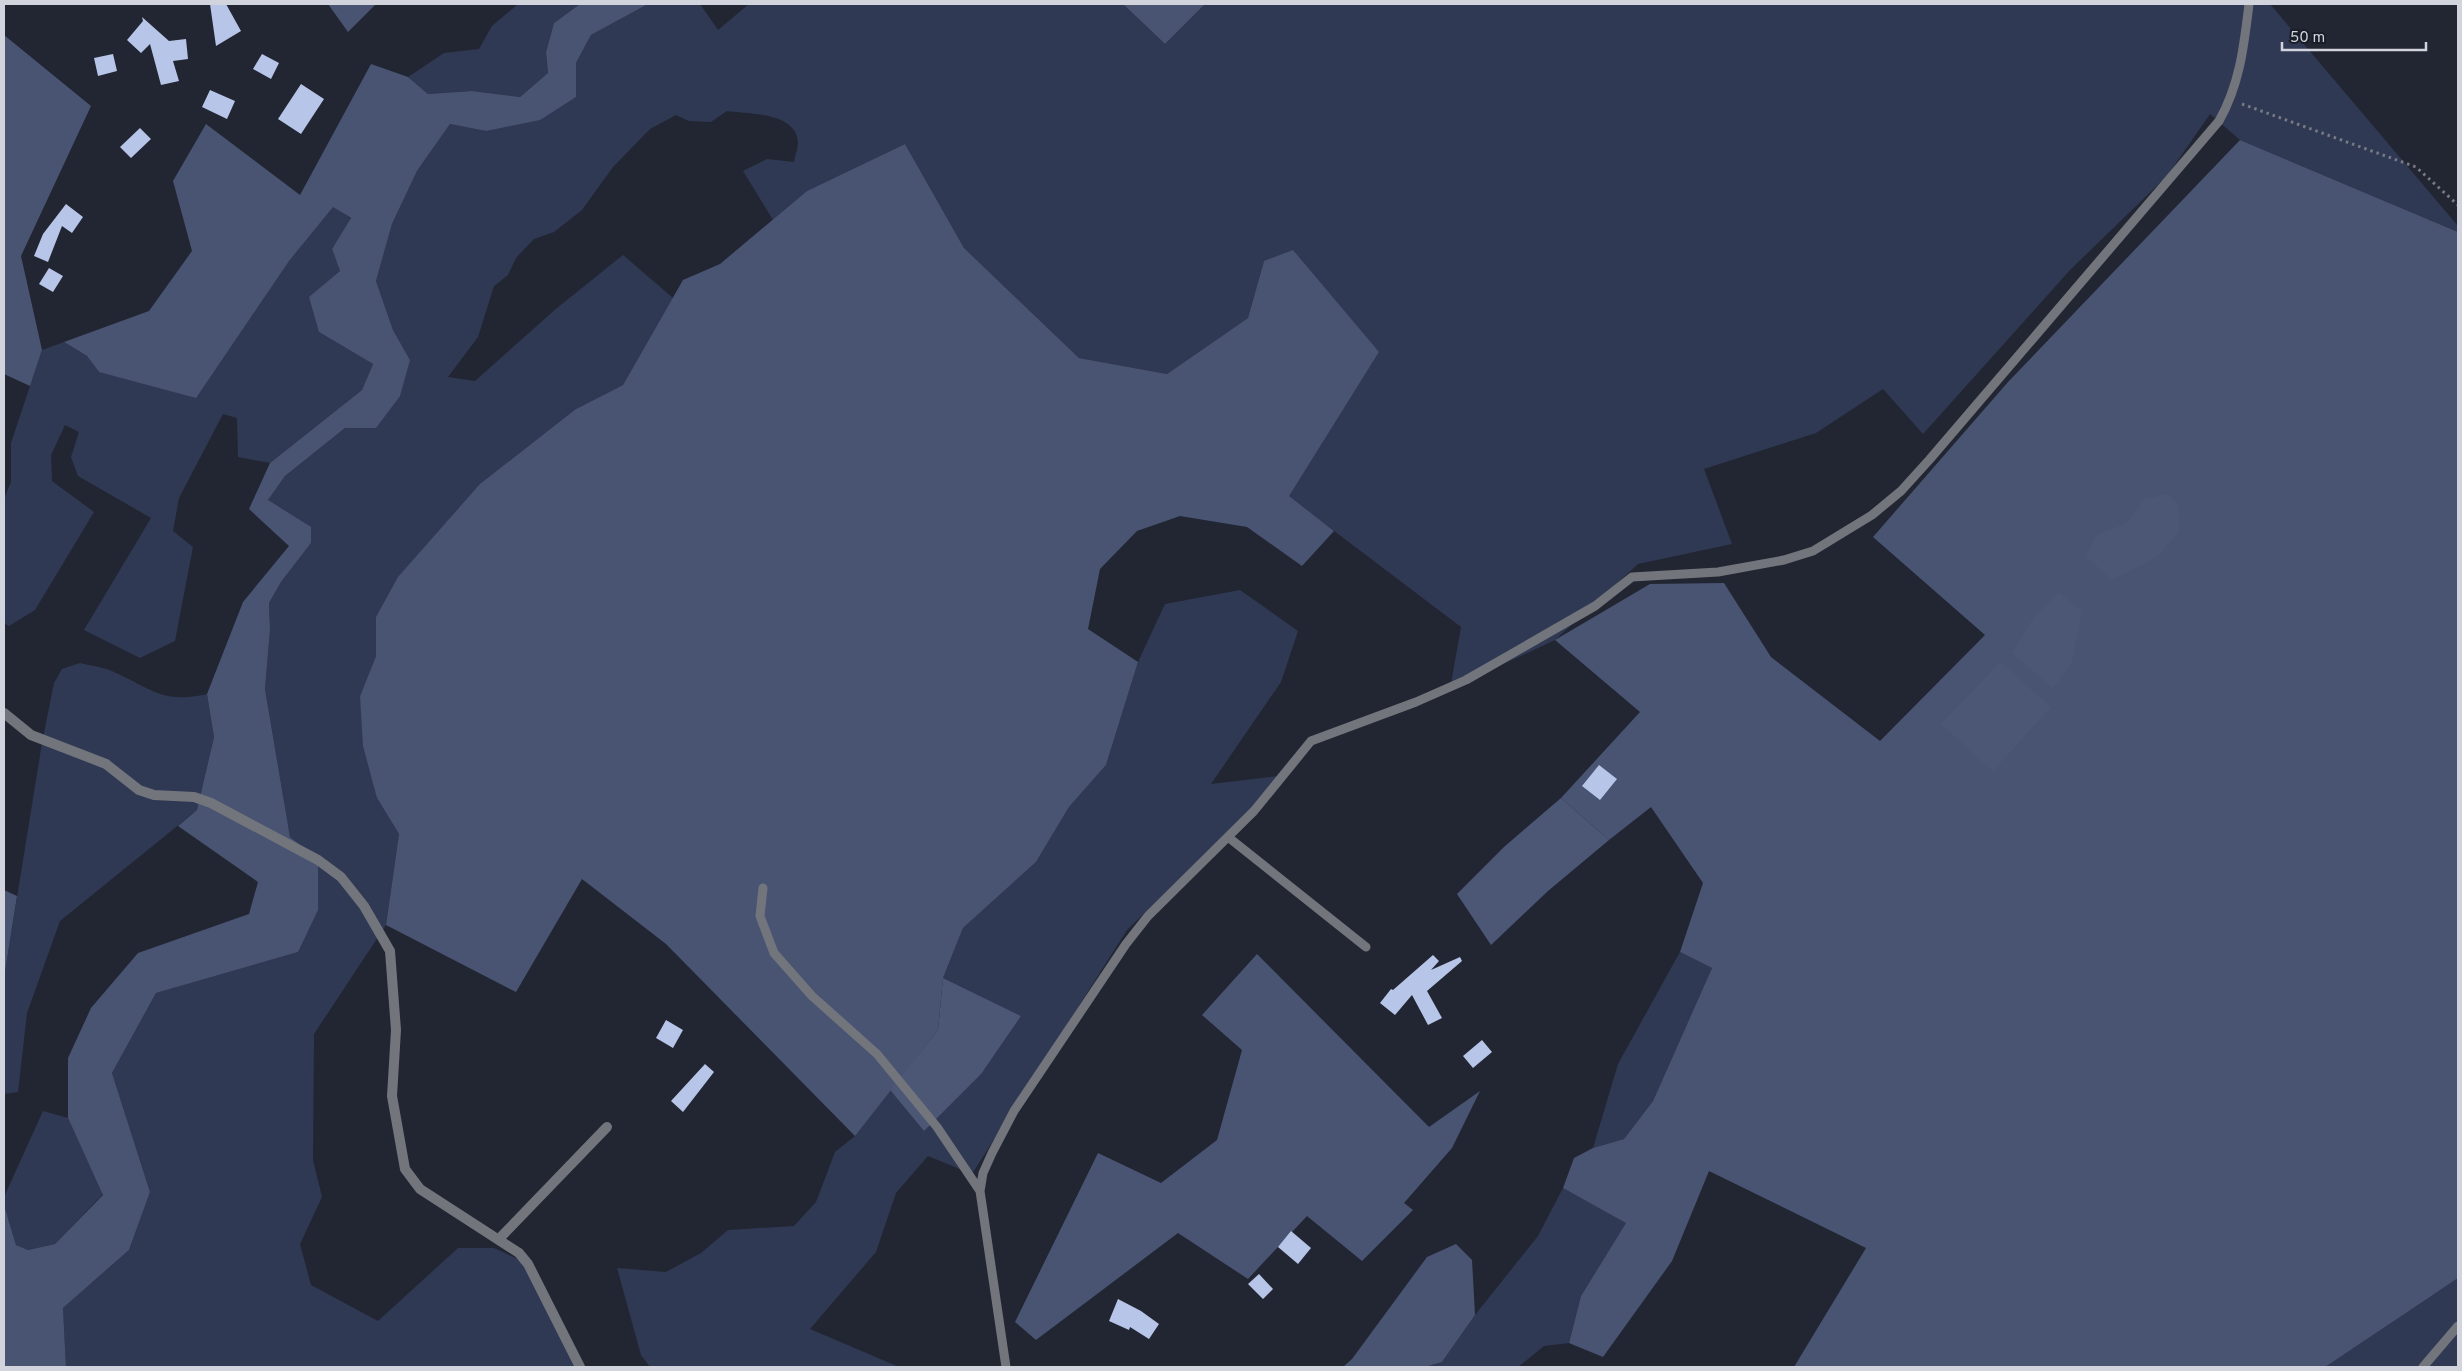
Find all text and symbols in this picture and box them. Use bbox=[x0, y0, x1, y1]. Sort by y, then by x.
scale bar bbox=[2282, 20, 2426, 52]
text: 50 m bbox=[2290, 29, 2325, 48]

